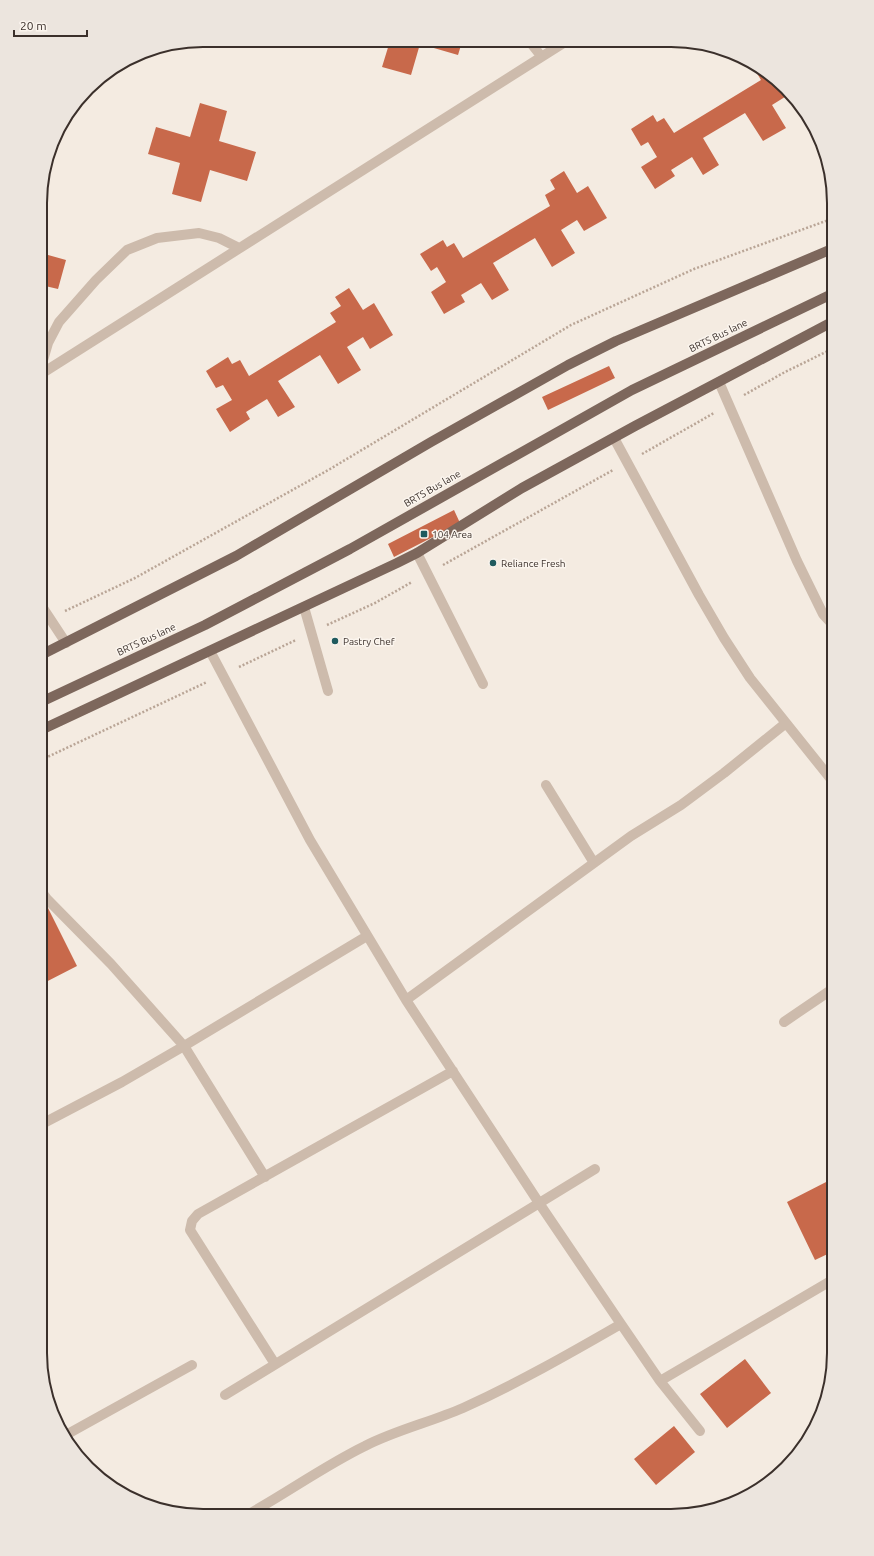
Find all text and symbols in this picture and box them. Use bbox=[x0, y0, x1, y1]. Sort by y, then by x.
scale bar bbox=[14, 12, 87, 38]
text: 20 m bbox=[20, 19, 47, 32]
street label: BRTS Bus lane bbox=[687, 317, 749, 354]
street label: BRTS Bus lane bbox=[402, 468, 462, 509]
marker: 104 Area bbox=[419, 529, 429, 539]
place label: 104 Area bbox=[432, 529, 472, 540]
marker: Reliance Fresh bbox=[488, 558, 498, 568]
place label: Reliance Fresh bbox=[501, 558, 566, 569]
street label: BRTS Bus lane bbox=[115, 621, 177, 658]
marker: Pastry Chef bbox=[330, 636, 340, 646]
place label: Pastry Chef bbox=[343, 636, 395, 647]

